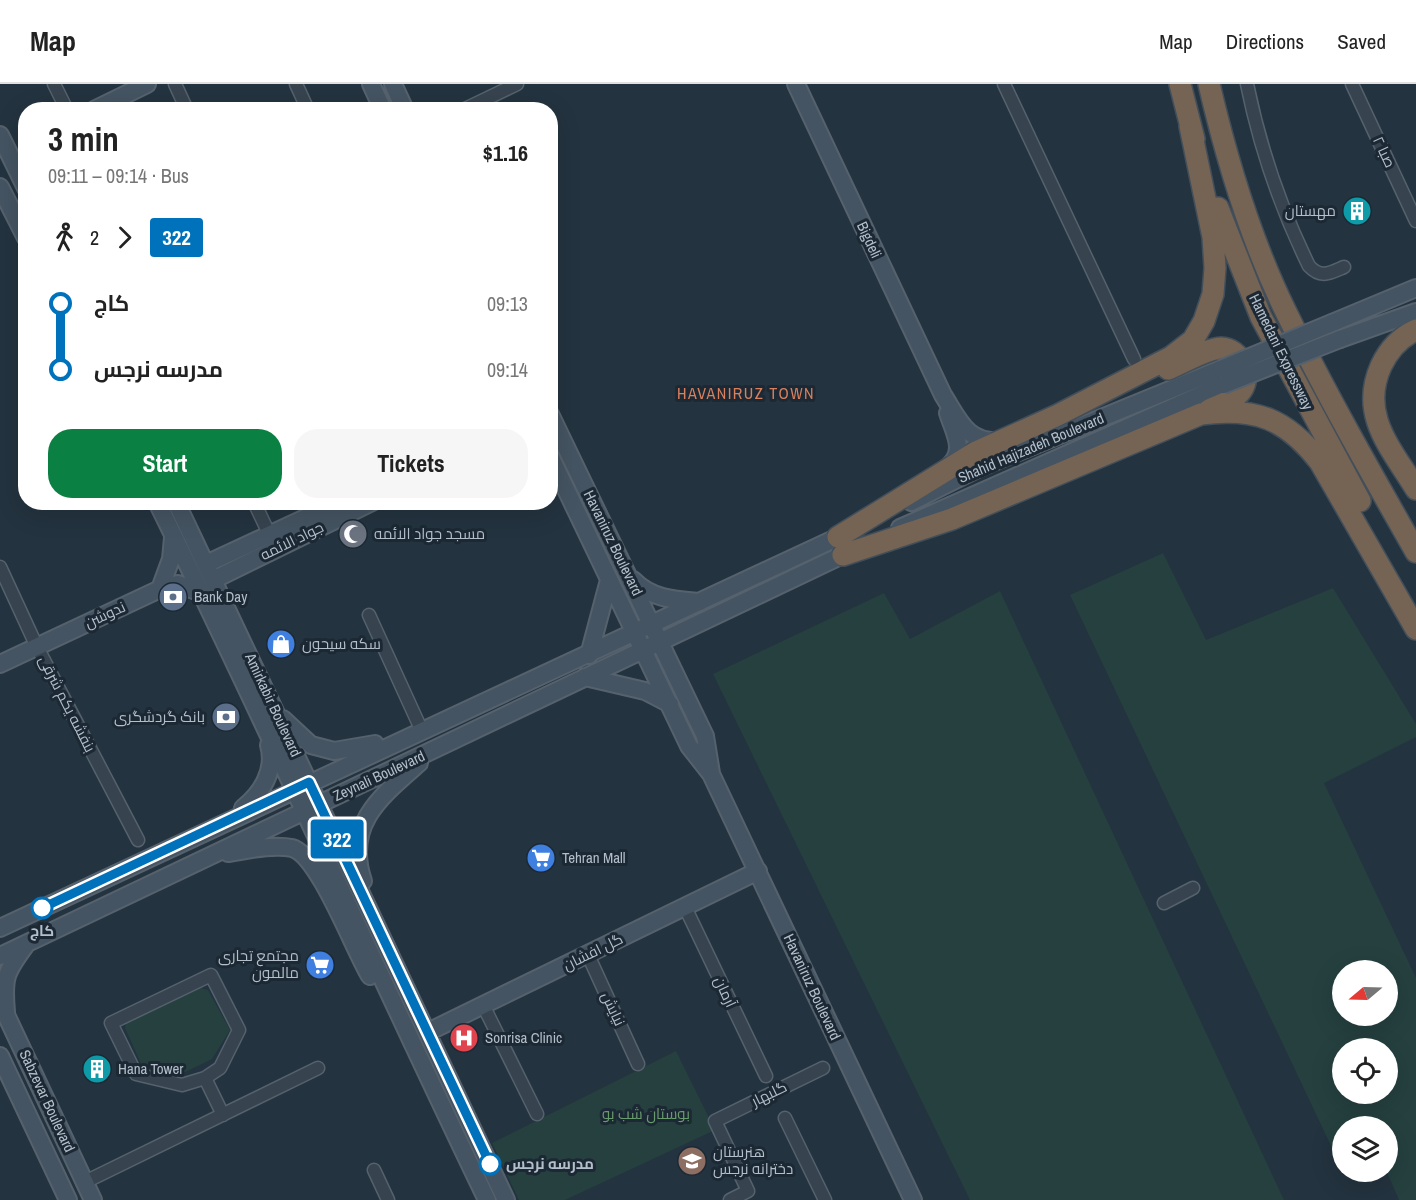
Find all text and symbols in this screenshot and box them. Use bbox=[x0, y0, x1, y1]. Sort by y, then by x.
text: Map bbox=[30, 22, 76, 60]
text: Map bbox=[1159, 27, 1193, 56]
text: Directions bbox=[1226, 27, 1304, 56]
text: Saved bbox=[1337, 27, 1386, 56]
text: 3 min bbox=[48, 117, 119, 161]
street label: صبا ۲ bbox=[1368, 133, 1401, 171]
text: $1.16 bbox=[483, 138, 528, 168]
text: 09:11 – 09:14 · Bus bbox=[48, 162, 189, 189]
building icon: مهستان bbox=[1341, 195, 1373, 227]
place label: مهستان bbox=[1285, 200, 1336, 221]
street label: Bigdeli bbox=[852, 218, 887, 262]
icon: walk bbox=[48, 221, 81, 254]
icon: forward bbox=[108, 221, 141, 254]
text: 322 bbox=[162, 223, 191, 252]
text: 2 bbox=[90, 224, 99, 251]
text: کاج bbox=[94, 288, 129, 318]
text: 09:13 bbox=[487, 290, 528, 317]
street label: Hamedani Expressway bbox=[1244, 290, 1319, 414]
text: مدرسه نرجس bbox=[94, 354, 223, 384]
text: 09:14 bbox=[487, 356, 528, 383]
district label: HAVANIRUZ TOWN bbox=[677, 382, 815, 404]
street label: Shahid Hajizadeh Boulevard bbox=[955, 407, 1107, 488]
button: Start bbox=[48, 429, 282, 498]
button: Tickets bbox=[294, 429, 528, 498]
street label: Havaniruz Boulevard bbox=[579, 487, 648, 599]
street label: جواد الائمه bbox=[257, 516, 327, 565]
mosque icon: مسجد جواد الائمه bbox=[337, 518, 369, 550]
place label: مسجد جواد الائمه bbox=[374, 523, 485, 544]
bank icon: Bank Day bbox=[157, 581, 189, 613]
place label: Bank Day bbox=[194, 586, 248, 607]
street label: ندوشن bbox=[81, 596, 129, 633]
shop icon: سکه سیحون bbox=[265, 628, 297, 660]
place label: سکه سیحون bbox=[302, 633, 381, 654]
street label: Amirkabir Boulevard bbox=[240, 649, 307, 760]
street label: بنفشه یکم شرقی bbox=[34, 652, 101, 756]
bank icon: بانک گردشگری bbox=[210, 701, 242, 733]
place label: بانک گردشگری bbox=[114, 706, 205, 727]
street label: Zeynali Boulevard bbox=[329, 745, 428, 806]
line badge: 322 bbox=[302, 820, 372, 858]
text: 322 bbox=[323, 825, 351, 854]
supermarket icon: Tehran Mall bbox=[525, 842, 557, 874]
place label: Tehran Mall bbox=[562, 847, 626, 868]
marker: کاج bbox=[31, 897, 53, 919]
place label: کاج bbox=[30, 920, 54, 941]
street label: گل افشان bbox=[559, 928, 626, 975]
street label: Havaniruz Boulevard bbox=[779, 930, 846, 1043]
place label: مجتمع تجاری مالمون bbox=[218, 945, 299, 983]
supermarket icon: مجتمع تجاری مالمون bbox=[304, 949, 336, 981]
north arrow bbox=[1332, 960, 1398, 1026]
map controls bbox=[1332, 960, 1398, 1182]
street label: آرمان bbox=[709, 973, 742, 1011]
street label: نیایش bbox=[596, 988, 630, 1029]
hospital icon: Sonrisa Clinic bbox=[448, 1022, 480, 1054]
place label: Sonrisa Clinic bbox=[485, 1027, 562, 1048]
button: locate bbox=[1332, 1038, 1398, 1104]
street label: Sabzevar Boulevard bbox=[15, 1046, 80, 1155]
building icon: Hana Tower bbox=[81, 1053, 113, 1085]
place label: Hana Tower bbox=[118, 1058, 183, 1079]
street label: گلبهار bbox=[746, 1076, 790, 1112]
park label: بوستان شب بو bbox=[602, 1103, 690, 1124]
button: layers bbox=[1332, 1116, 1398, 1182]
place label: هنرستان دخترانه نرجس bbox=[713, 1141, 793, 1179]
school or university icon: هنرستان دخترانه نرجس bbox=[676, 1145, 708, 1177]
marker: مدرسه نرجس bbox=[479, 1153, 501, 1175]
place label: مدرسه نرجس bbox=[506, 1153, 594, 1174]

